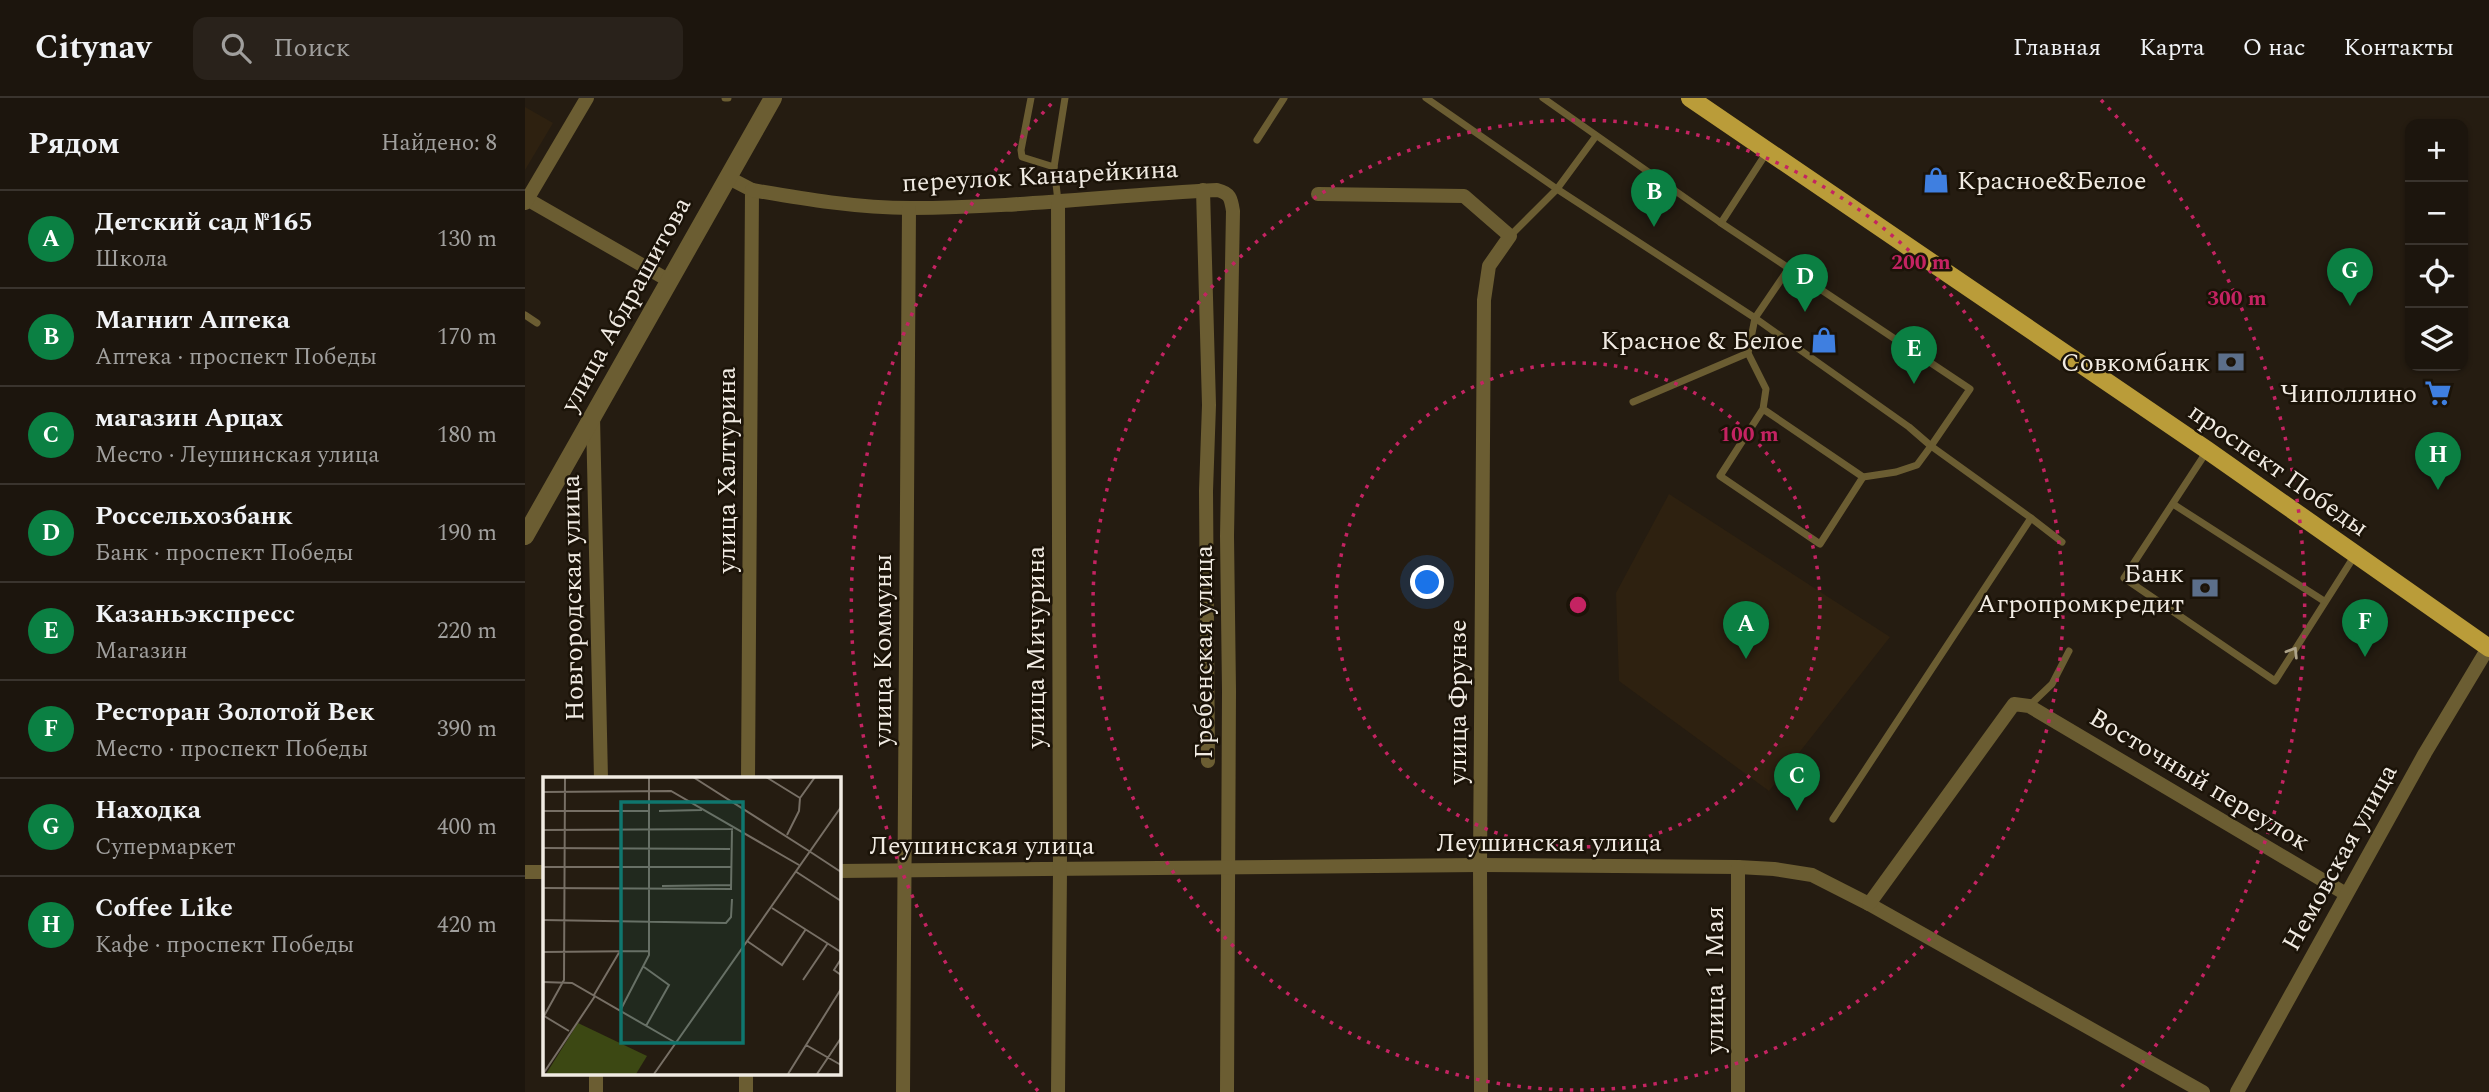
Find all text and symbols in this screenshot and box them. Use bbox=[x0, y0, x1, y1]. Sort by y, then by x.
search box bbox=[193, 17, 683, 80]
text: Citynav bbox=[35, 23, 151, 73]
text: Поиск bbox=[273, 28, 350, 68]
icon: search bbox=[217, 29, 255, 67]
text: Главная bbox=[2013, 30, 2101, 66]
text: Карта bbox=[2139, 30, 2205, 66]
text: О нас bbox=[2243, 30, 2306, 66]
text: Контакты bbox=[2344, 30, 2454, 66]
map controls bbox=[2405, 119, 2468, 371]
button: + bbox=[2405, 119, 2468, 182]
text: Рядом bbox=[28, 121, 120, 167]
text: Найдено: 8 bbox=[381, 126, 497, 161]
street label: переулок Канарейкина bbox=[901, 149, 1180, 203]
place label: Красное&Белое bbox=[1957, 161, 2147, 201]
shop icon: Красное&Белое bbox=[1921, 165, 1951, 195]
pin: B bbox=[1631, 169, 1677, 227]
button: − bbox=[2405, 182, 2468, 245]
street label: улица Абдрашитова bbox=[549, 189, 702, 420]
text: Детский сад №165 bbox=[95, 202, 313, 242]
text: A bbox=[42, 222, 60, 257]
text: 130 m bbox=[437, 222, 497, 257]
text: Школа bbox=[95, 242, 168, 277]
button: locate bbox=[2405, 245, 2468, 308]
text: 200 m bbox=[1891, 247, 1951, 279]
pin: G bbox=[2327, 248, 2373, 306]
pin: D bbox=[1782, 254, 1828, 312]
text: 300 m bbox=[2207, 283, 2267, 315]
text: Магнит Аптека bbox=[95, 300, 290, 340]
button: layers bbox=[2405, 308, 2468, 371]
text: B bbox=[43, 320, 59, 355]
text: 170 m bbox=[437, 320, 497, 355]
place label: Красное & Белое bbox=[1600, 321, 1803, 361]
shop icon: Красное & Белое bbox=[1809, 325, 1839, 355]
pin: E bbox=[1891, 326, 1937, 384]
text: Аптека · проспект Победы bbox=[95, 340, 377, 375]
place label: Совкомбанк bbox=[2061, 343, 2210, 383]
bank icon: Совкомбанк bbox=[2216, 347, 2246, 377]
street label: улица Халтурина bbox=[707, 367, 747, 574]
place label: Чиполлино bbox=[2280, 374, 2417, 414]
supermarket icon: Чиполлино bbox=[2423, 378, 2453, 408]
street label: проспект Победы bbox=[2180, 392, 2377, 547]
text: магазин Арцах bbox=[95, 398, 283, 438]
text: C bbox=[43, 418, 59, 453]
text: 180 m bbox=[437, 418, 497, 453]
text: 100 m bbox=[1719, 419, 1779, 451]
pin: H bbox=[2415, 432, 2461, 490]
text: Место · Леушинская улица bbox=[95, 438, 380, 473]
street label: Новгородская улица bbox=[551, 474, 595, 722]
text: Россельхозбанк bbox=[95, 496, 293, 536]
text: D bbox=[42, 516, 60, 551]
text: 190 m bbox=[437, 516, 497, 551]
text: Банк · проспект Победы bbox=[95, 536, 354, 571]
street label: Гребенская улица bbox=[1184, 545, 1224, 759]
street label: улица Мичурина bbox=[1016, 546, 1056, 749]
street label: улица Коммуны bbox=[863, 554, 903, 747]
place label: Банк Агропромкредит bbox=[1977, 554, 2184, 624]
your location bbox=[1410, 565, 1444, 599]
bank icon: Банк Агропромкредит bbox=[2190, 573, 2220, 603]
centre of rings bbox=[1566, 593, 1590, 617]
text: Казаньэкспресс bbox=[95, 594, 295, 634]
pin: F bbox=[2342, 599, 2388, 657]
pin: A bbox=[1723, 601, 1769, 659]
text: E bbox=[43, 614, 59, 649]
text: 220 m bbox=[437, 614, 497, 649]
street label: улица Фрунзе bbox=[1438, 619, 1478, 786]
text: Магазин bbox=[95, 634, 188, 669]
one-way arrow bbox=[2284, 647, 2297, 660]
text: Ресторан Золотой Век bbox=[95, 692, 375, 732]
street label: Восточный переулок bbox=[2081, 698, 2318, 862]
text: F bbox=[44, 712, 58, 747]
text: 390 m bbox=[437, 712, 497, 747]
text: Место · проспект Победы bbox=[95, 732, 368, 767]
pin: C bbox=[1774, 753, 1820, 811]
street label: Немовская улица bbox=[2272, 756, 2408, 958]
inset map bbox=[543, 777, 840, 1074]
text: Находка bbox=[95, 790, 201, 830]
text: G bbox=[42, 810, 60, 845]
text: 400 m bbox=[437, 810, 497, 845]
street label: Леушинская улица bbox=[1436, 823, 1662, 863]
street label: Леушинская улица bbox=[869, 826, 1095, 866]
text: Супермаркет bbox=[95, 830, 236, 865]
text: Coffee Like bbox=[95, 888, 233, 928]
street label: улица 1 Мая bbox=[1695, 906, 1735, 1055]
text: H bbox=[41, 908, 61, 943]
text: 420 m bbox=[437, 908, 497, 943]
text: Кафе · проспект Победы bbox=[95, 928, 354, 963]

